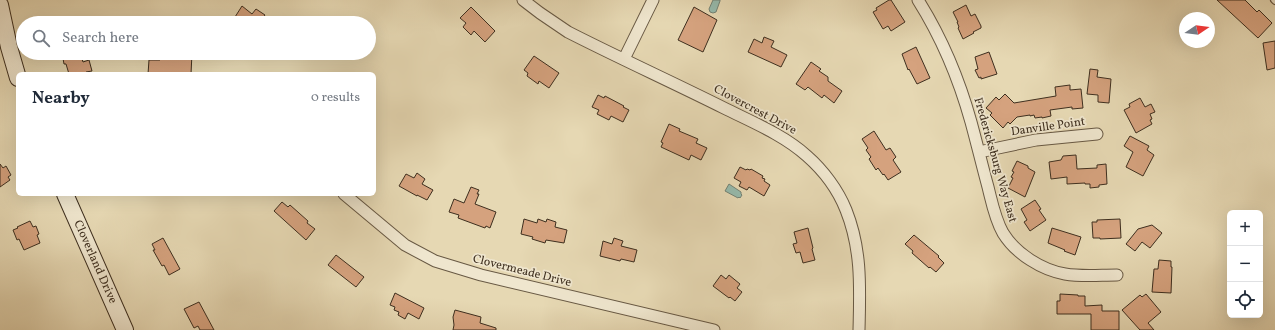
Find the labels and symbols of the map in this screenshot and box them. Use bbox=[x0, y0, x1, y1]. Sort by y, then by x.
north arrow bbox=[1179, 12, 1215, 48]
street label: Clovercrest Drive bbox=[711, 81, 800, 139]
street label: Fredericksburg Way East bbox=[969, 96, 1021, 224]
street label: Danville Point bbox=[1010, 114, 1086, 140]
street label: Cloverland Drive bbox=[69, 218, 121, 307]
street label: Clovermeade Drive bbox=[471, 251, 573, 291]

